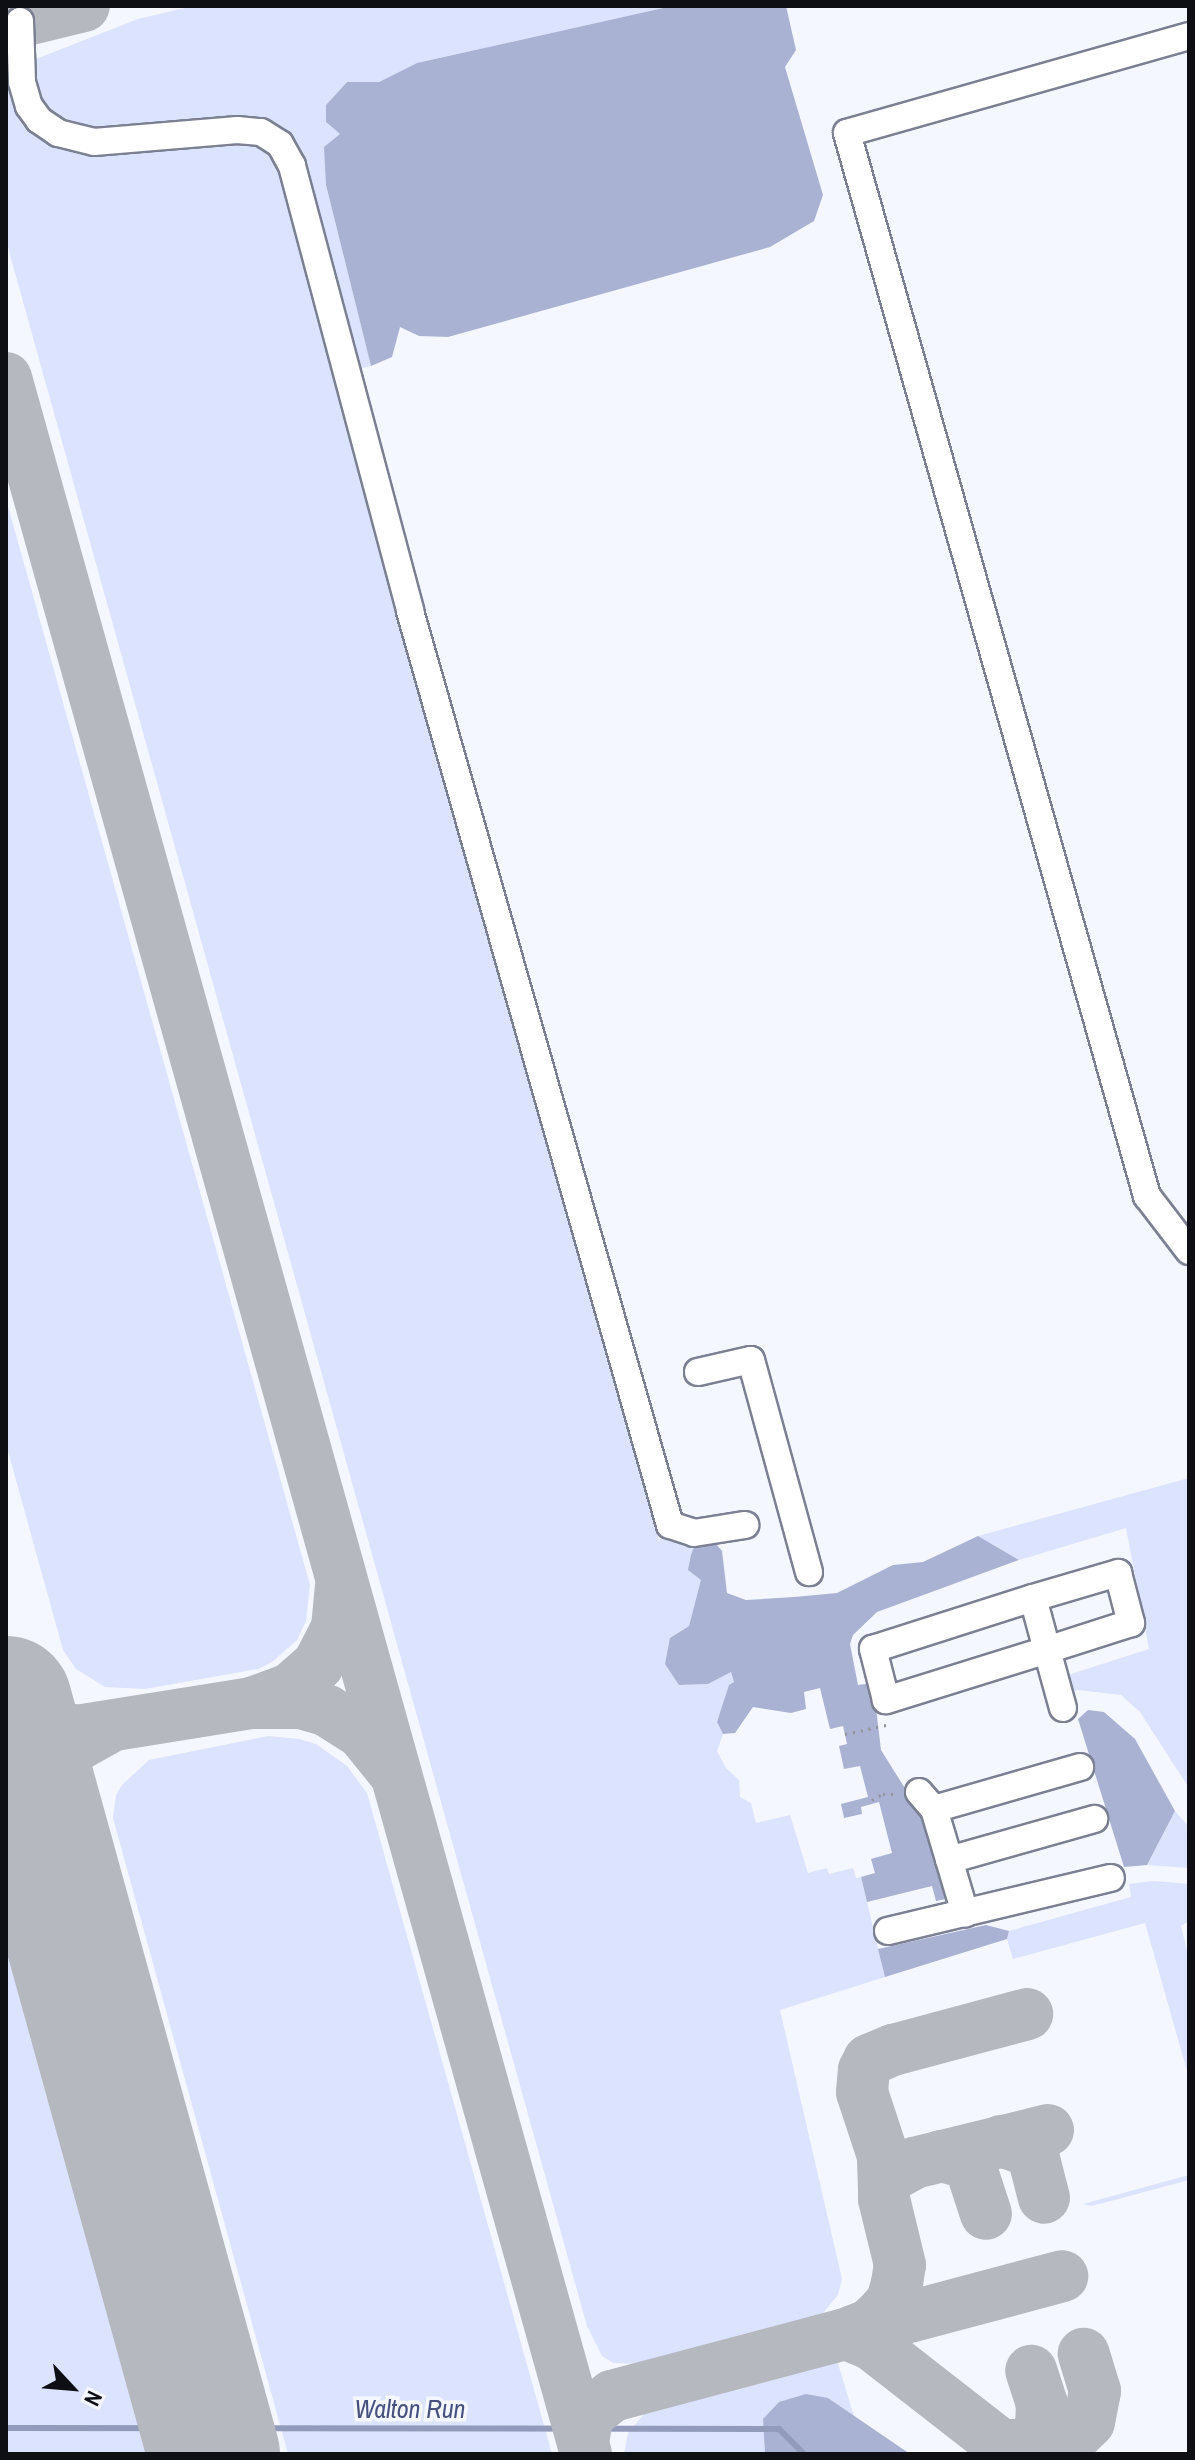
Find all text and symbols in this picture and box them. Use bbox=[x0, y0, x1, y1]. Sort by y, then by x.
north arrow bbox=[32, 2348, 112, 2428]
text: N bbox=[77, 2386, 110, 2411]
water label: Walton Run bbox=[355, 2393, 465, 2425]

